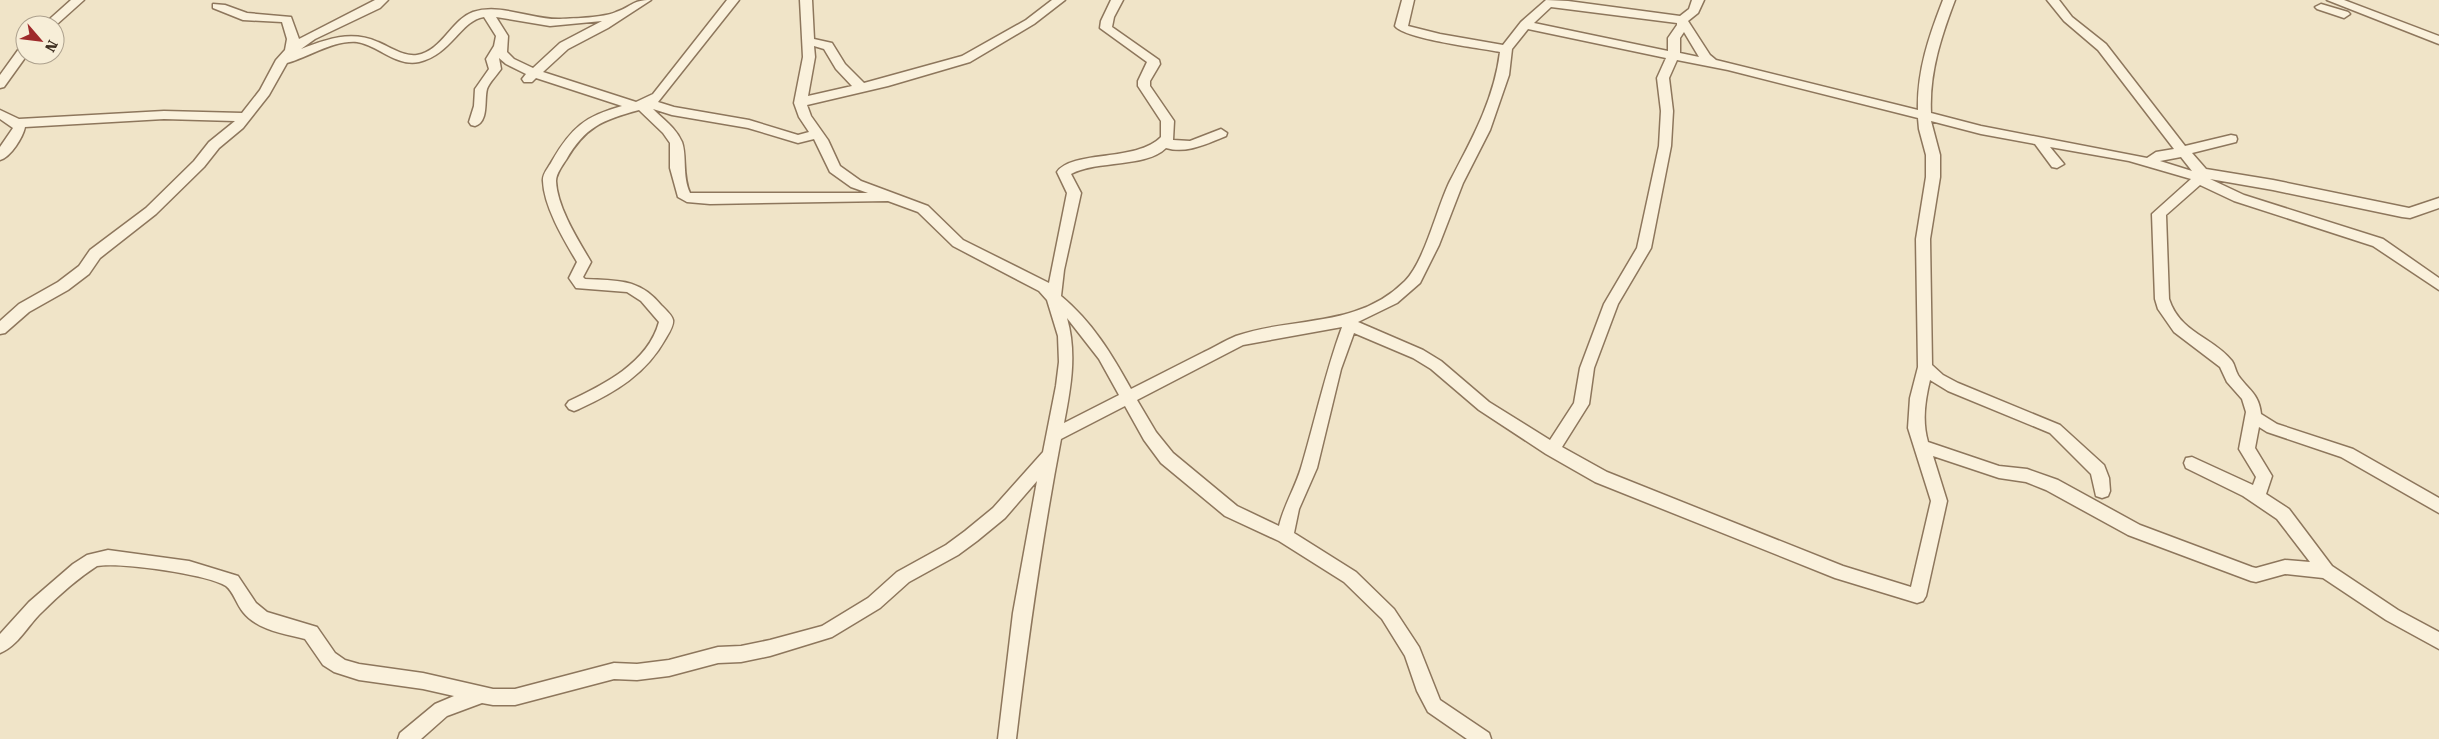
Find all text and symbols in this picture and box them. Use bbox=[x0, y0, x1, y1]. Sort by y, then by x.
north arrow bbox=[15, 15, 65, 65]
text: N bbox=[42, 38, 61, 55]

